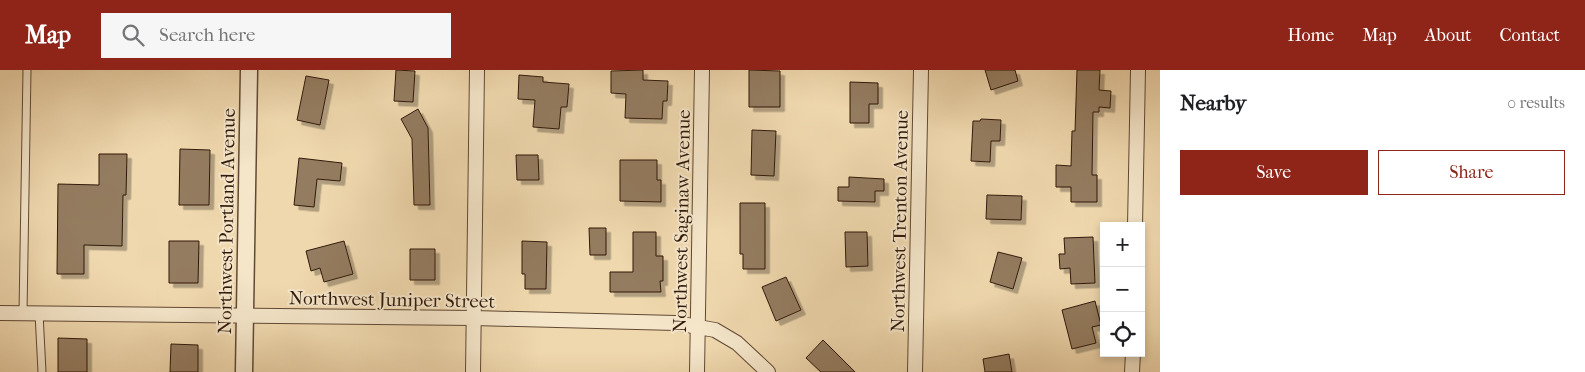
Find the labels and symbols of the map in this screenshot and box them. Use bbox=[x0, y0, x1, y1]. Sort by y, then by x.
street label: Northwest Portland Avenue bbox=[214, 108, 240, 334]
street label: Northwest Saginaw Avenue bbox=[669, 109, 695, 333]
street label: Northwest Trenton Avenue bbox=[887, 110, 913, 332]
street label: Northwest Juniper Street bbox=[289, 287, 495, 313]

